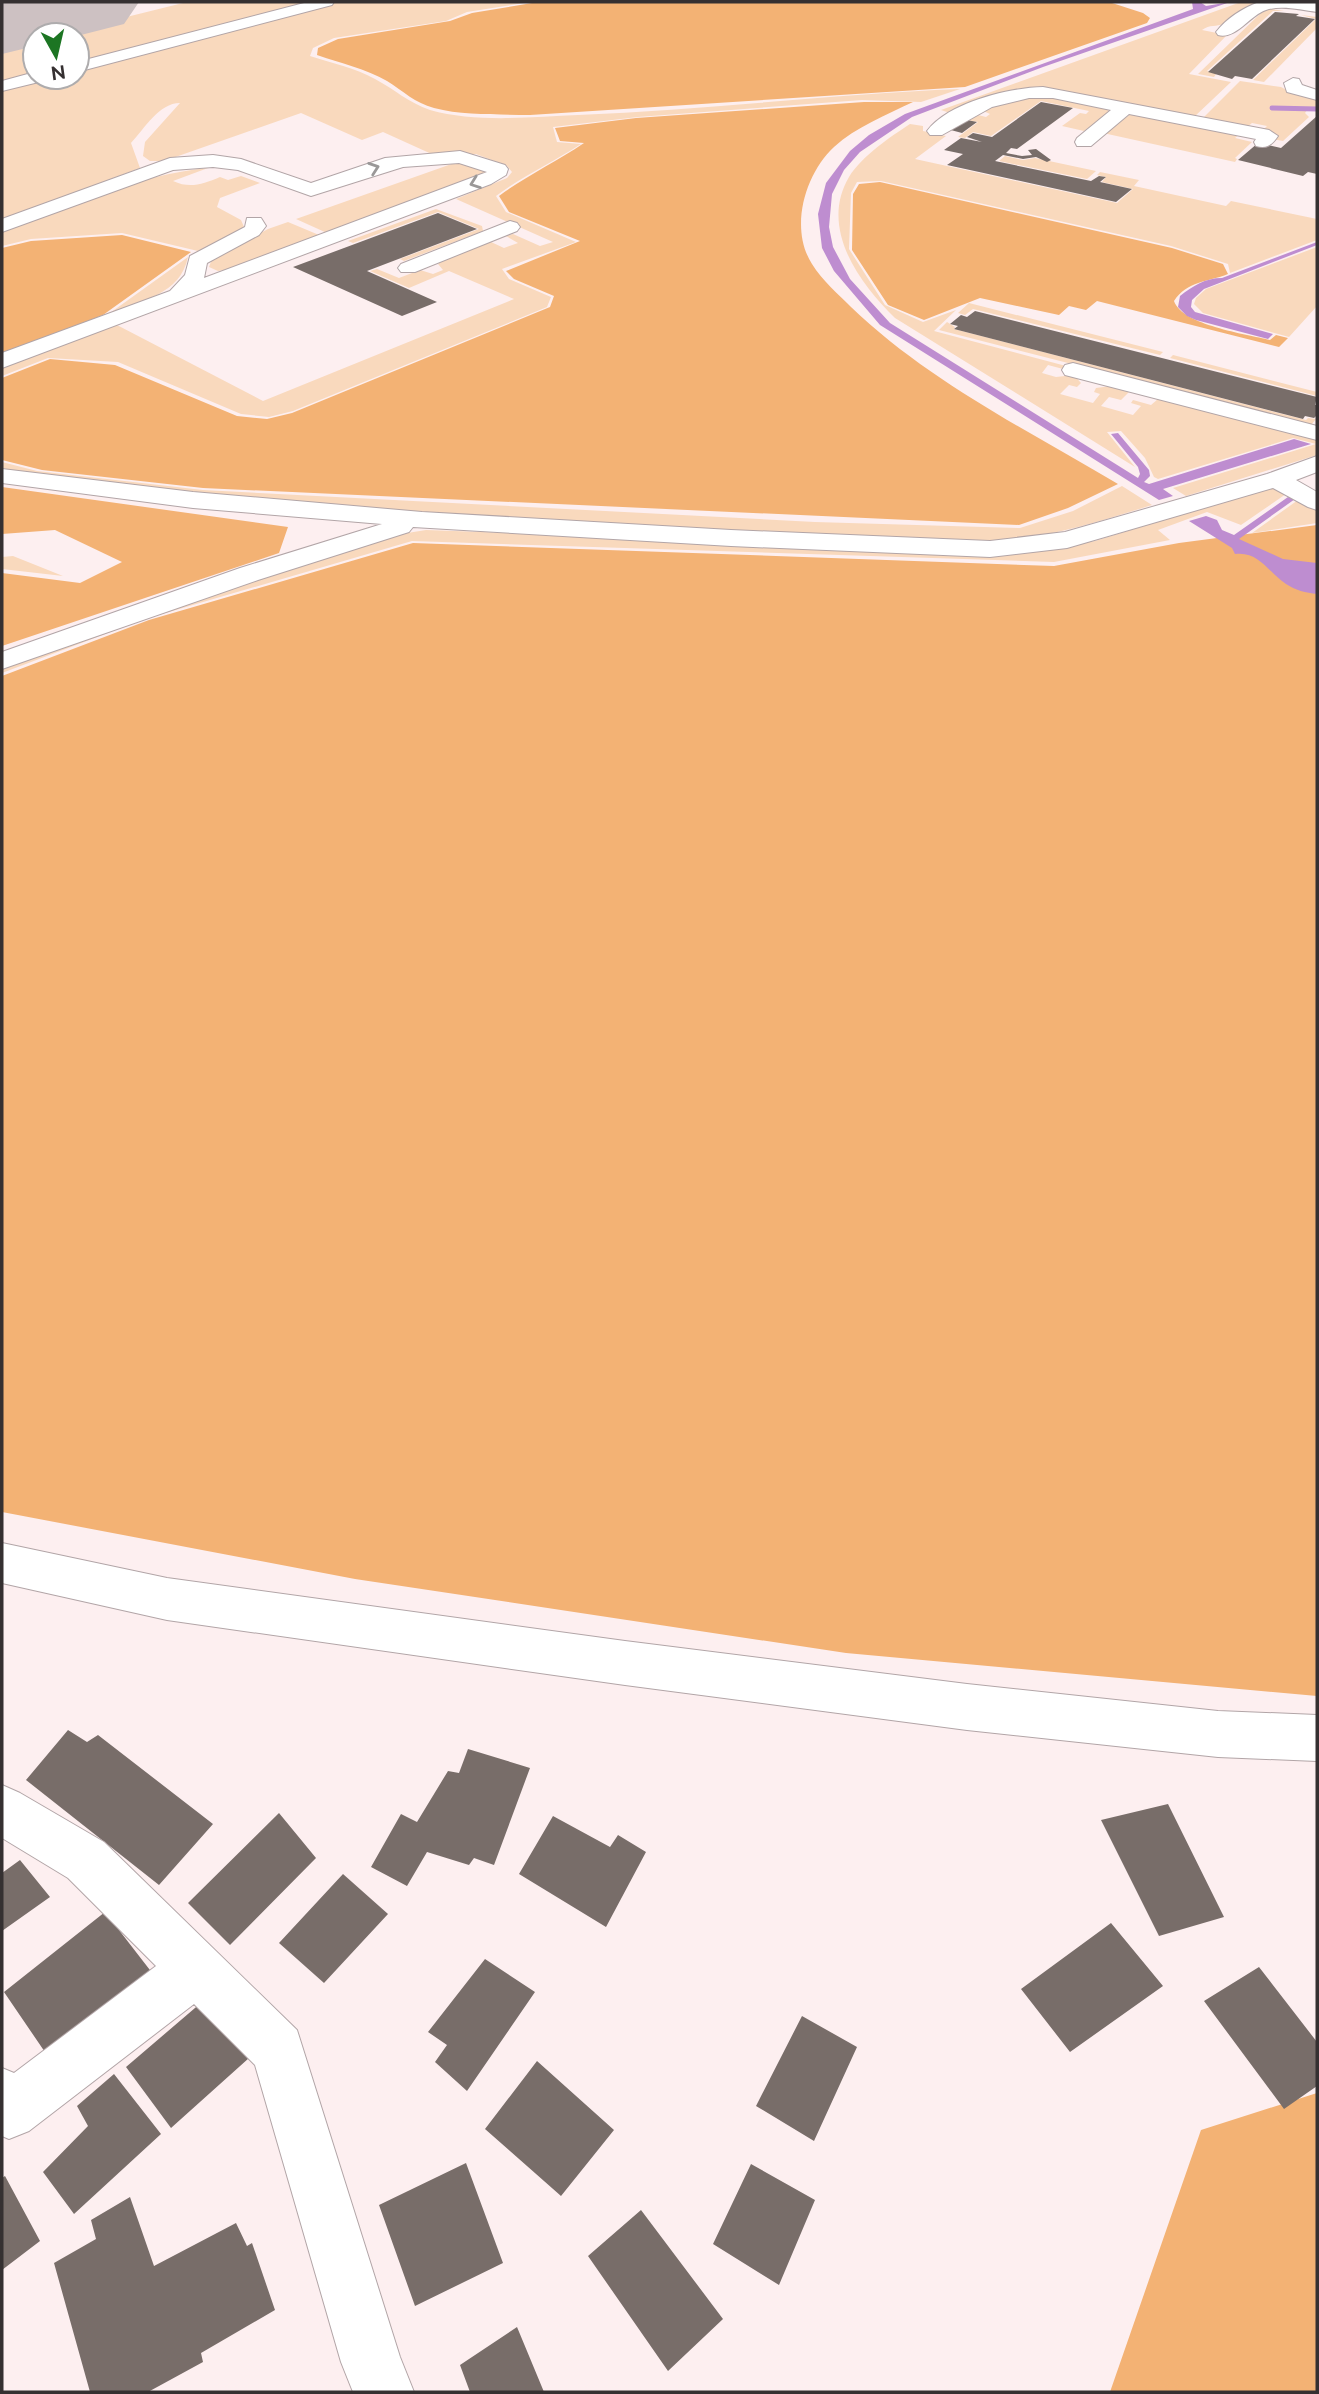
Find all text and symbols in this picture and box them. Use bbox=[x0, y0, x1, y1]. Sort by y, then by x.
north arrow bbox=[21, 21, 91, 91]
text: N bbox=[50, 61, 67, 85]
one-way arrow bbox=[367, 162, 379, 176]
one-way arrow bbox=[470, 175, 482, 189]

